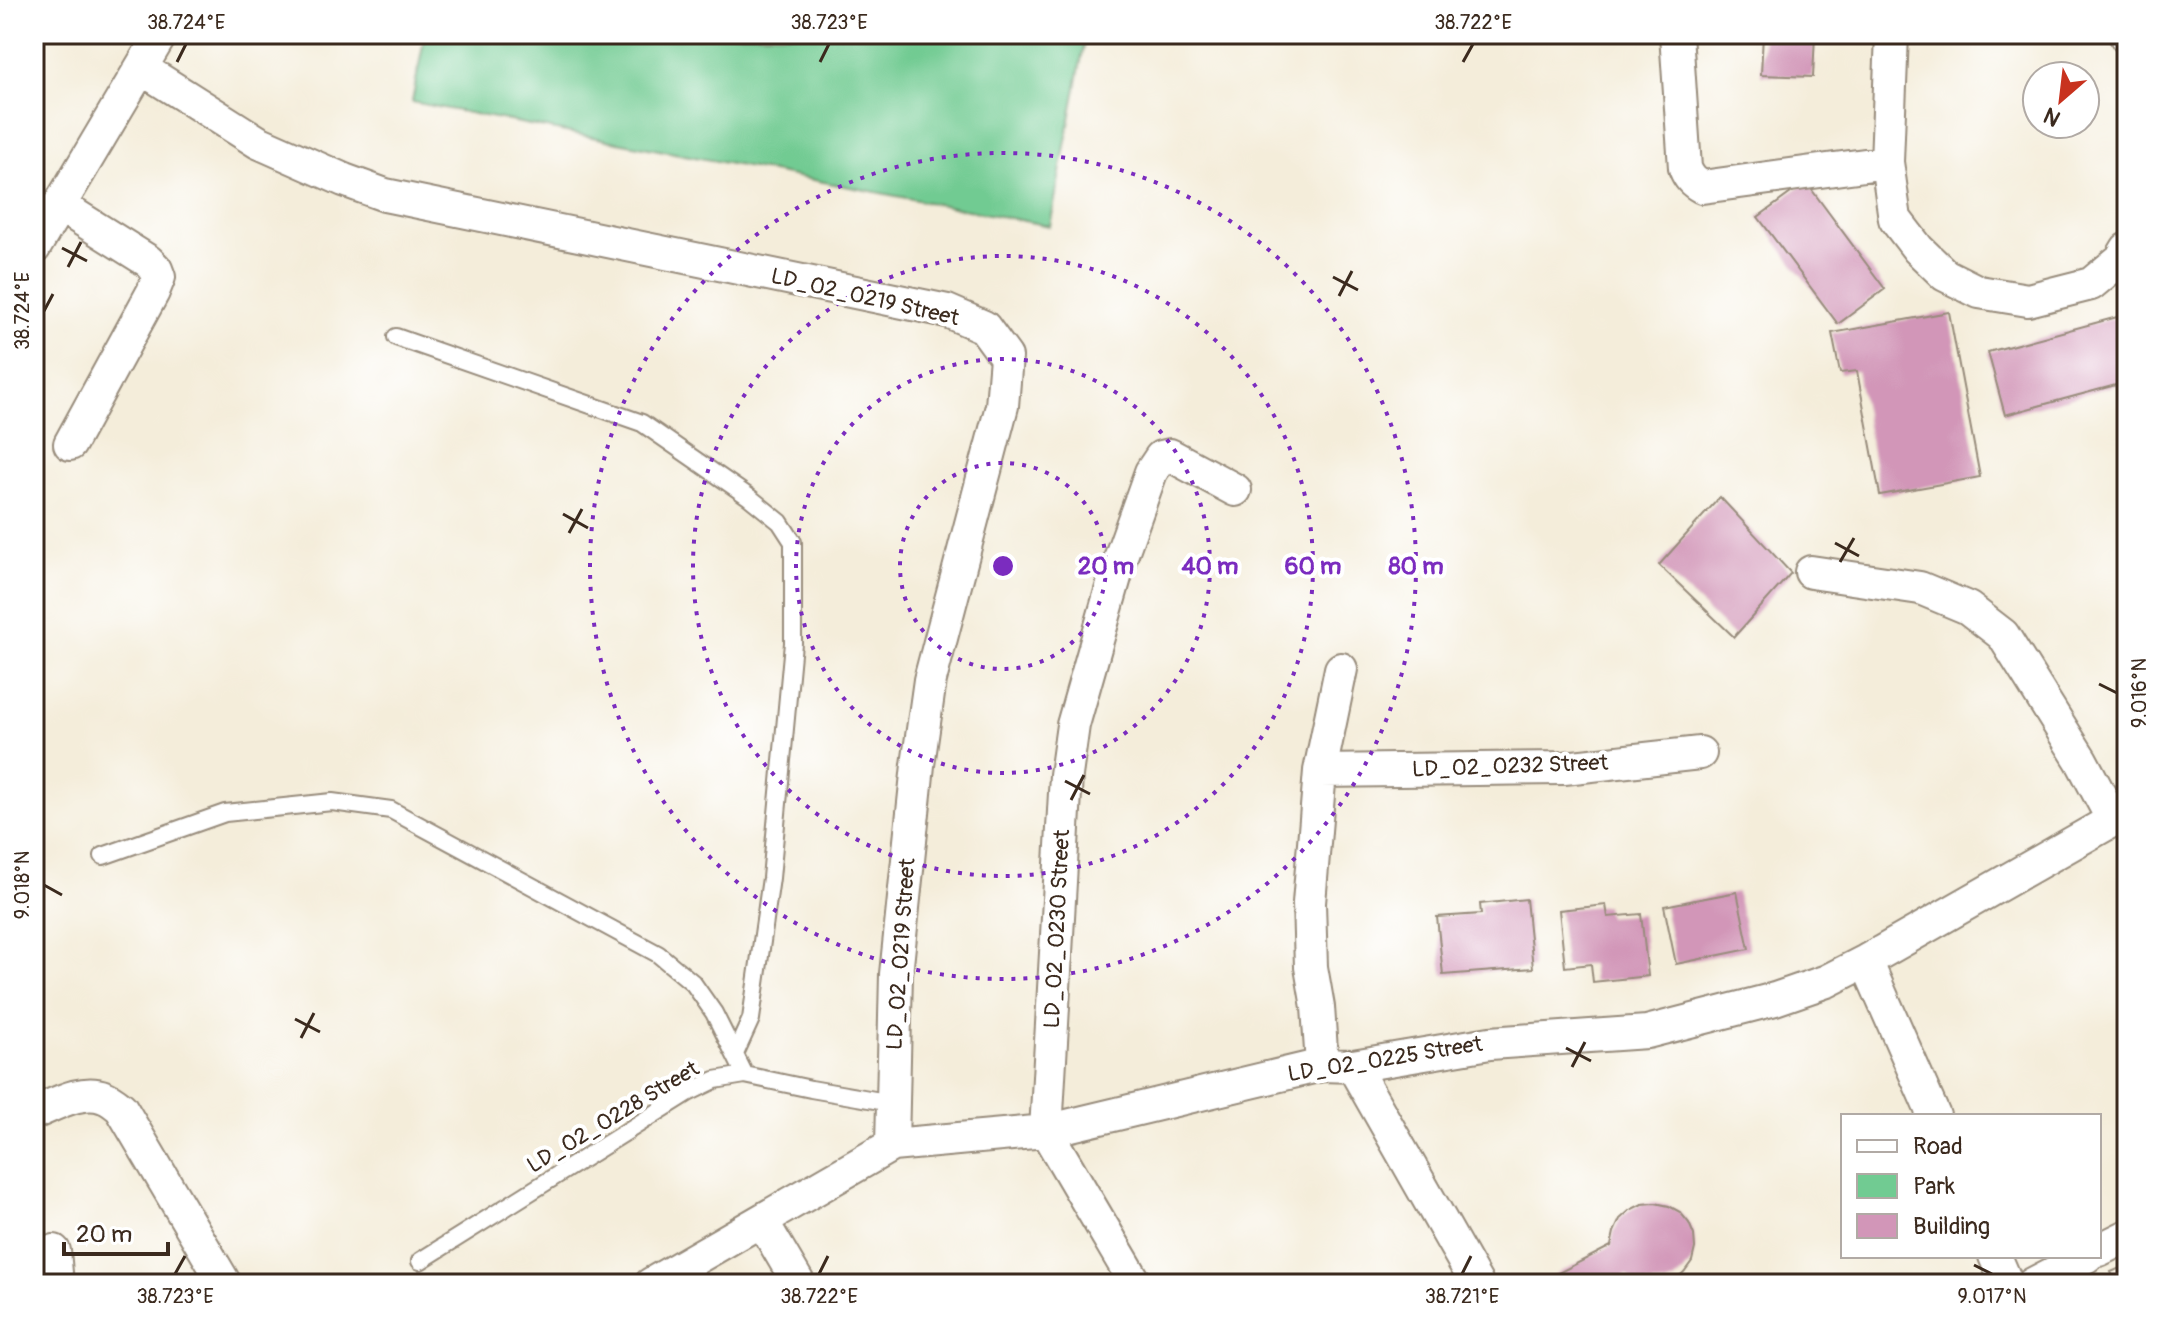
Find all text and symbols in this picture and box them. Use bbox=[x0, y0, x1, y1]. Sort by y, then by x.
text: 38.724°E bbox=[147, 10, 225, 35]
text: 38.723°E bbox=[790, 10, 868, 35]
text: 38.722°E bbox=[1434, 10, 1512, 35]
north arrow bbox=[2021, 60, 2101, 140]
text: N bbox=[2039, 101, 2065, 133]
street label: LD_02_0219 Street bbox=[768, 262, 962, 332]
text: 38.724°E bbox=[10, 272, 35, 350]
centre of rings bbox=[989, 552, 1017, 580]
text: 20 m bbox=[1078, 552, 1134, 581]
text: 40 m bbox=[1182, 552, 1238, 581]
text: 60 m bbox=[1285, 552, 1341, 581]
text: 80 m bbox=[1388, 552, 1444, 581]
text: 9.016°N bbox=[2127, 658, 2152, 728]
street label: LD_02_0232 Street bbox=[1411, 749, 1609, 783]
street label: LD_02_0230 Street bbox=[1038, 829, 1076, 1029]
text: 9.018°N bbox=[10, 851, 35, 919]
street label: LD_02_0219 Street bbox=[880, 857, 922, 1051]
street label: LD_02_0225 Street bbox=[1286, 1030, 1484, 1088]
street label: LD_02_0228 Street bbox=[522, 1055, 704, 1179]
legend bbox=[1841, 1114, 2101, 1258]
text: Road bbox=[1913, 1132, 1963, 1161]
text: Park bbox=[1913, 1172, 1955, 1201]
scale bar bbox=[64, 1206, 168, 1256]
text: Building bbox=[1913, 1212, 1990, 1241]
text: 20 m bbox=[76, 1220, 132, 1249]
text: 38.723°E bbox=[136, 1284, 214, 1309]
text: 38.722°E bbox=[780, 1284, 858, 1309]
text: 38.721°E bbox=[1425, 1284, 1499, 1309]
text: 9.017°N bbox=[1957, 1284, 2027, 1309]

